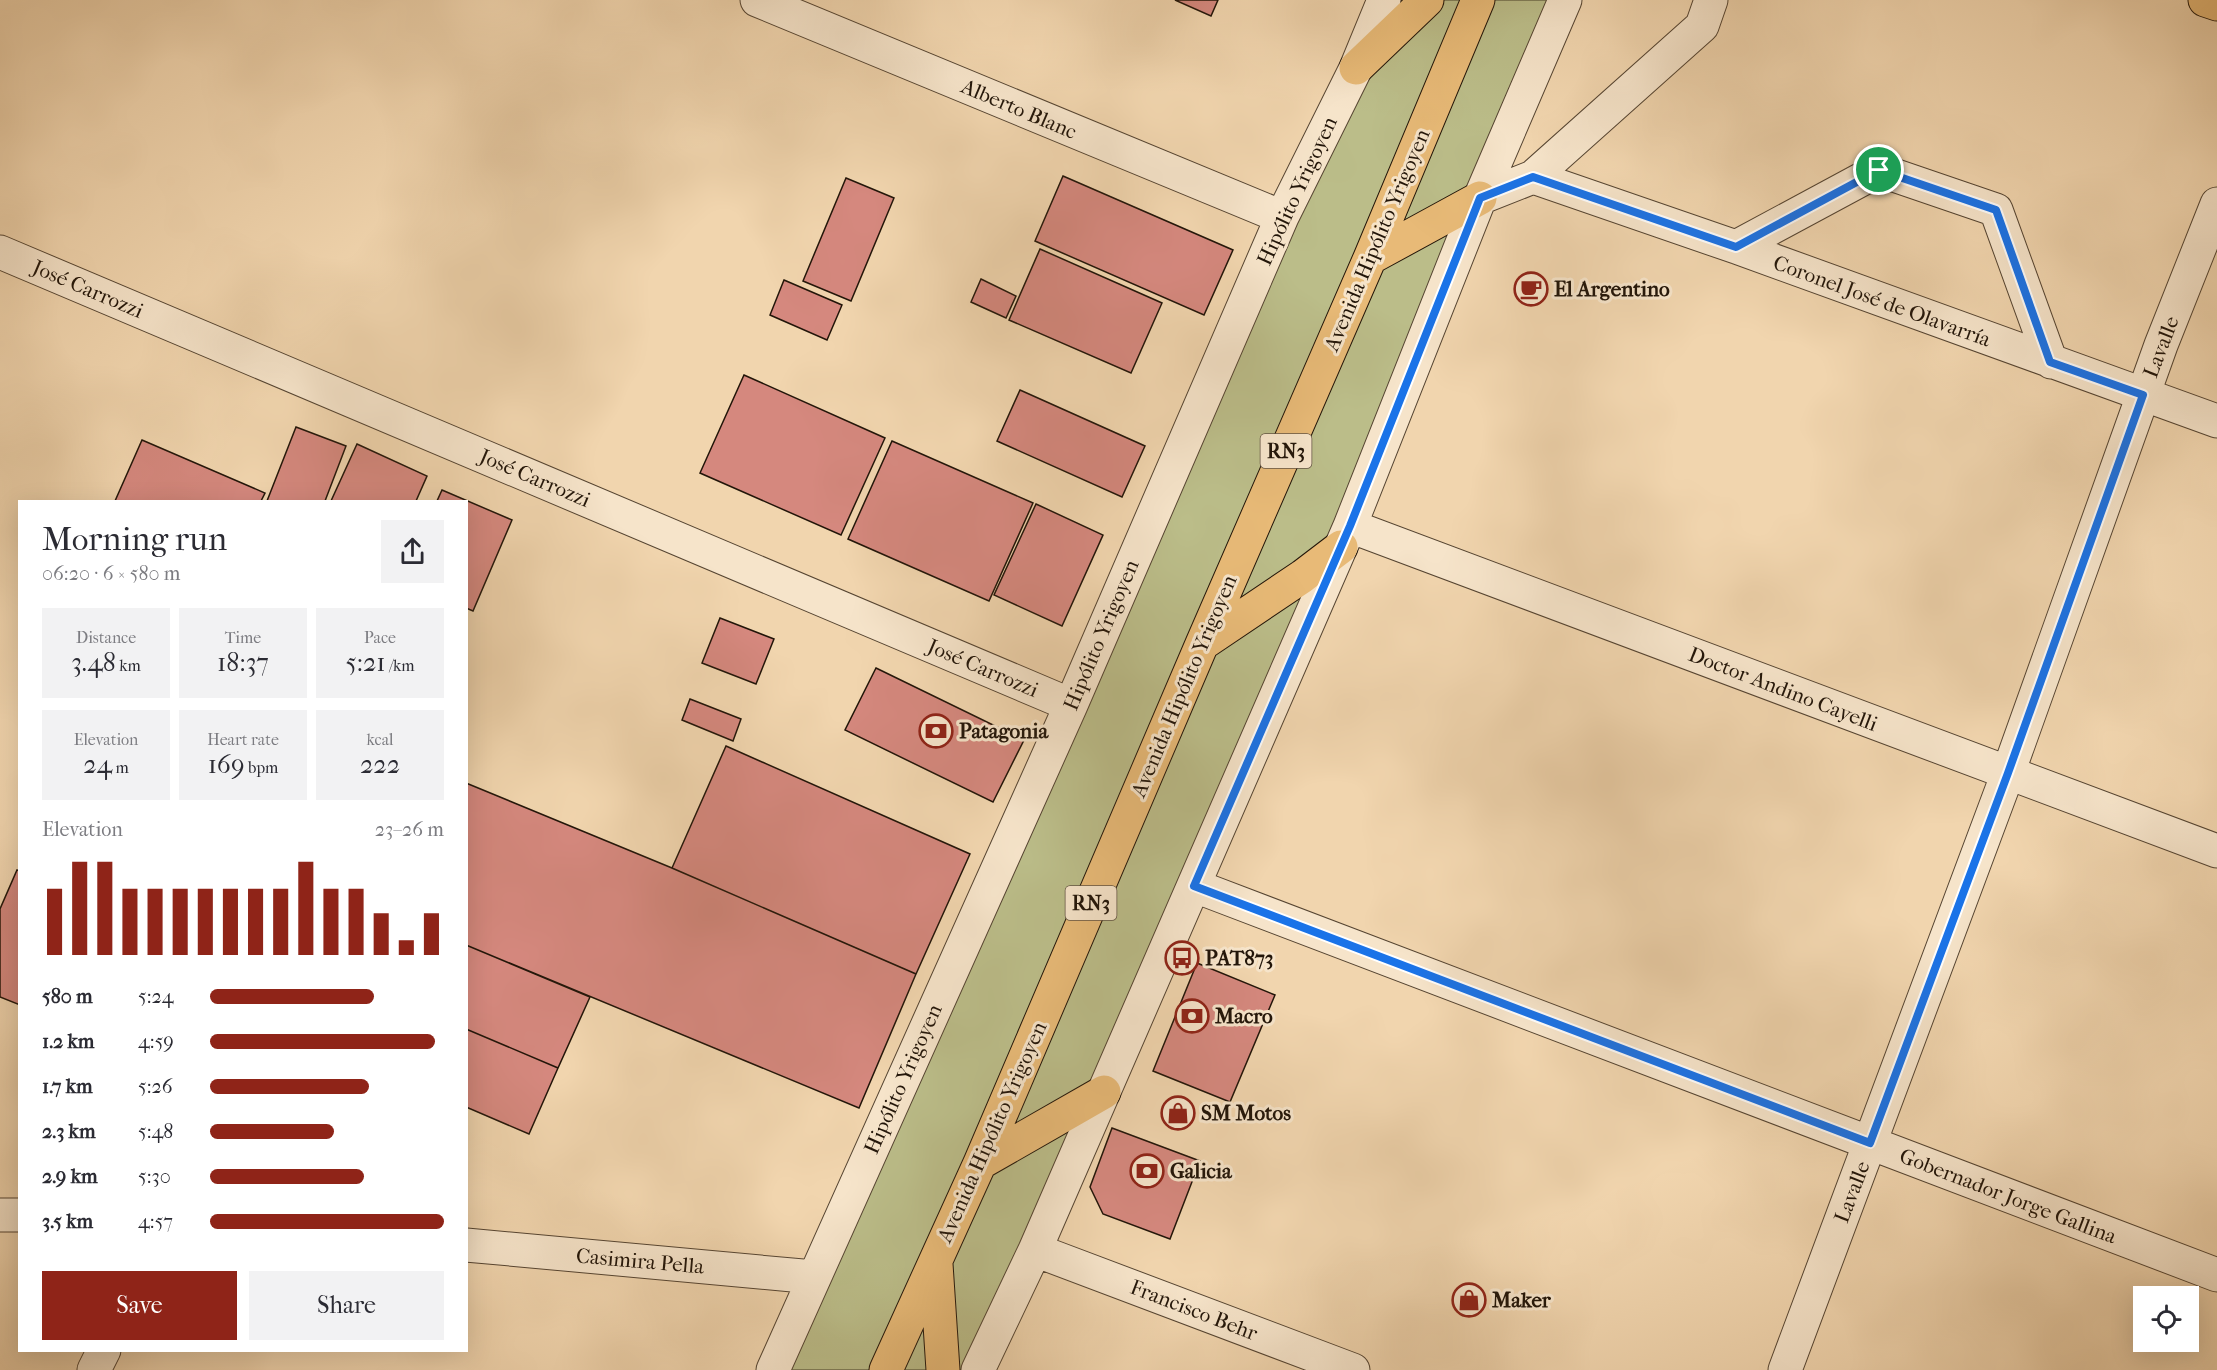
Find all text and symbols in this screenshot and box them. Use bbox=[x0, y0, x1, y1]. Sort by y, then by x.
street label: Alberto Blanc bbox=[957, 74, 1080, 144]
street label: Hipólito Yrigoyen bbox=[1252, 113, 1342, 269]
street label: Avenida Hipólito Yrigoyen bbox=[1319, 125, 1435, 356]
pin bbox=[1853, 144, 1904, 195]
icon: arrive bbox=[1862, 153, 1895, 186]
street label: Coronel José de Olavarría bbox=[1770, 251, 1994, 352]
street label: José Carrozzi bbox=[27, 254, 147, 323]
cafe icon: El Argentino bbox=[1513, 271, 1549, 307]
place label: El Argentino bbox=[1554, 277, 1670, 301]
street label: Lavalle bbox=[2138, 313, 2184, 381]
road number: RN3 bbox=[1260, 434, 1312, 468]
street label: José Carrozzi bbox=[474, 443, 594, 512]
text: Morning run bbox=[42, 520, 227, 559]
button: share bbox=[381, 520, 444, 583]
street label: Hipólito Yrigoyen bbox=[1058, 556, 1144, 714]
text: 06:20 · 6 × 580 m bbox=[42, 562, 180, 585]
street label: Avenida Hipólito Yrigoyen bbox=[1126, 571, 1242, 802]
text: Distance bbox=[76, 628, 136, 647]
text: Time bbox=[225, 628, 261, 647]
text: Pace bbox=[364, 628, 396, 647]
street label: José Carrozzi bbox=[922, 633, 1042, 702]
street label: Doctor Andino Cayelli bbox=[1685, 642, 1881, 736]
text: 3.48 bbox=[71, 647, 116, 678]
text: 18:37 bbox=[217, 647, 269, 678]
text: 5:21 bbox=[345, 647, 386, 678]
text: km bbox=[116, 656, 141, 675]
text: /km bbox=[386, 656, 415, 675]
bank icon: Patagonia bbox=[918, 713, 954, 749]
place label: Patagonia bbox=[959, 719, 1049, 743]
text: Elevation bbox=[74, 730, 138, 749]
text: Heart rate bbox=[207, 730, 279, 749]
text: kcal bbox=[367, 730, 393, 749]
text: 24 bbox=[83, 749, 112, 780]
text: 169 bbox=[208, 749, 245, 780]
text: 222 bbox=[360, 749, 400, 780]
text: m bbox=[112, 758, 129, 777]
text: bpm bbox=[245, 758, 278, 777]
text: Elevation bbox=[42, 818, 123, 841]
text: 23–26 m bbox=[375, 818, 444, 841]
road number: RN3 bbox=[1066, 886, 1116, 920]
bus stop icon: PAT873 bbox=[1164, 940, 1200, 976]
place label: PAT873 bbox=[1205, 946, 1273, 970]
text: 580 m bbox=[42, 985, 93, 1008]
text: 5:24 bbox=[138, 985, 174, 1008]
bank icon: Macro bbox=[1174, 998, 1210, 1034]
street label: Hipólito Yrigoyen bbox=[859, 1000, 947, 1158]
place label: Macro bbox=[1214, 1004, 1273, 1028]
street label: Avenida Hipólito Yrigoyen bbox=[932, 1018, 1052, 1247]
text: 1.2 km bbox=[42, 1030, 95, 1053]
text: 4:59 bbox=[138, 1030, 174, 1053]
text: 1.7 km bbox=[42, 1075, 93, 1098]
text: 5:26 bbox=[138, 1075, 173, 1098]
shop icon: SM Motos bbox=[1160, 1095, 1196, 1131]
place label: SM Motos bbox=[1201, 1101, 1291, 1125]
text: 2.3 km bbox=[42, 1120, 96, 1143]
text: 5:48 bbox=[138, 1120, 173, 1143]
street label: Gobernador Jorge Gallina bbox=[1896, 1144, 2120, 1249]
bank icon: Galicia bbox=[1129, 1153, 1165, 1189]
street label: Lavalle bbox=[1829, 1158, 1875, 1226]
place label: Galicia bbox=[1170, 1159, 1233, 1183]
text: 2.9 km bbox=[42, 1165, 98, 1188]
text: 5:30 bbox=[138, 1165, 171, 1188]
text: 3.5 km bbox=[42, 1210, 93, 1233]
text: 4:57 bbox=[138, 1210, 173, 1233]
street label: Casimira Pella bbox=[575, 1243, 705, 1279]
button: Save bbox=[42, 1271, 237, 1340]
button: Share bbox=[249, 1271, 444, 1340]
street label: Francisco Behr bbox=[1127, 1275, 1261, 1345]
shop icon: Maker bbox=[1451, 1282, 1487, 1318]
map controls bbox=[2133, 1286, 2199, 1352]
button: locate bbox=[2133, 1286, 2199, 1352]
place label: Maker bbox=[1491, 1288, 1552, 1312]

